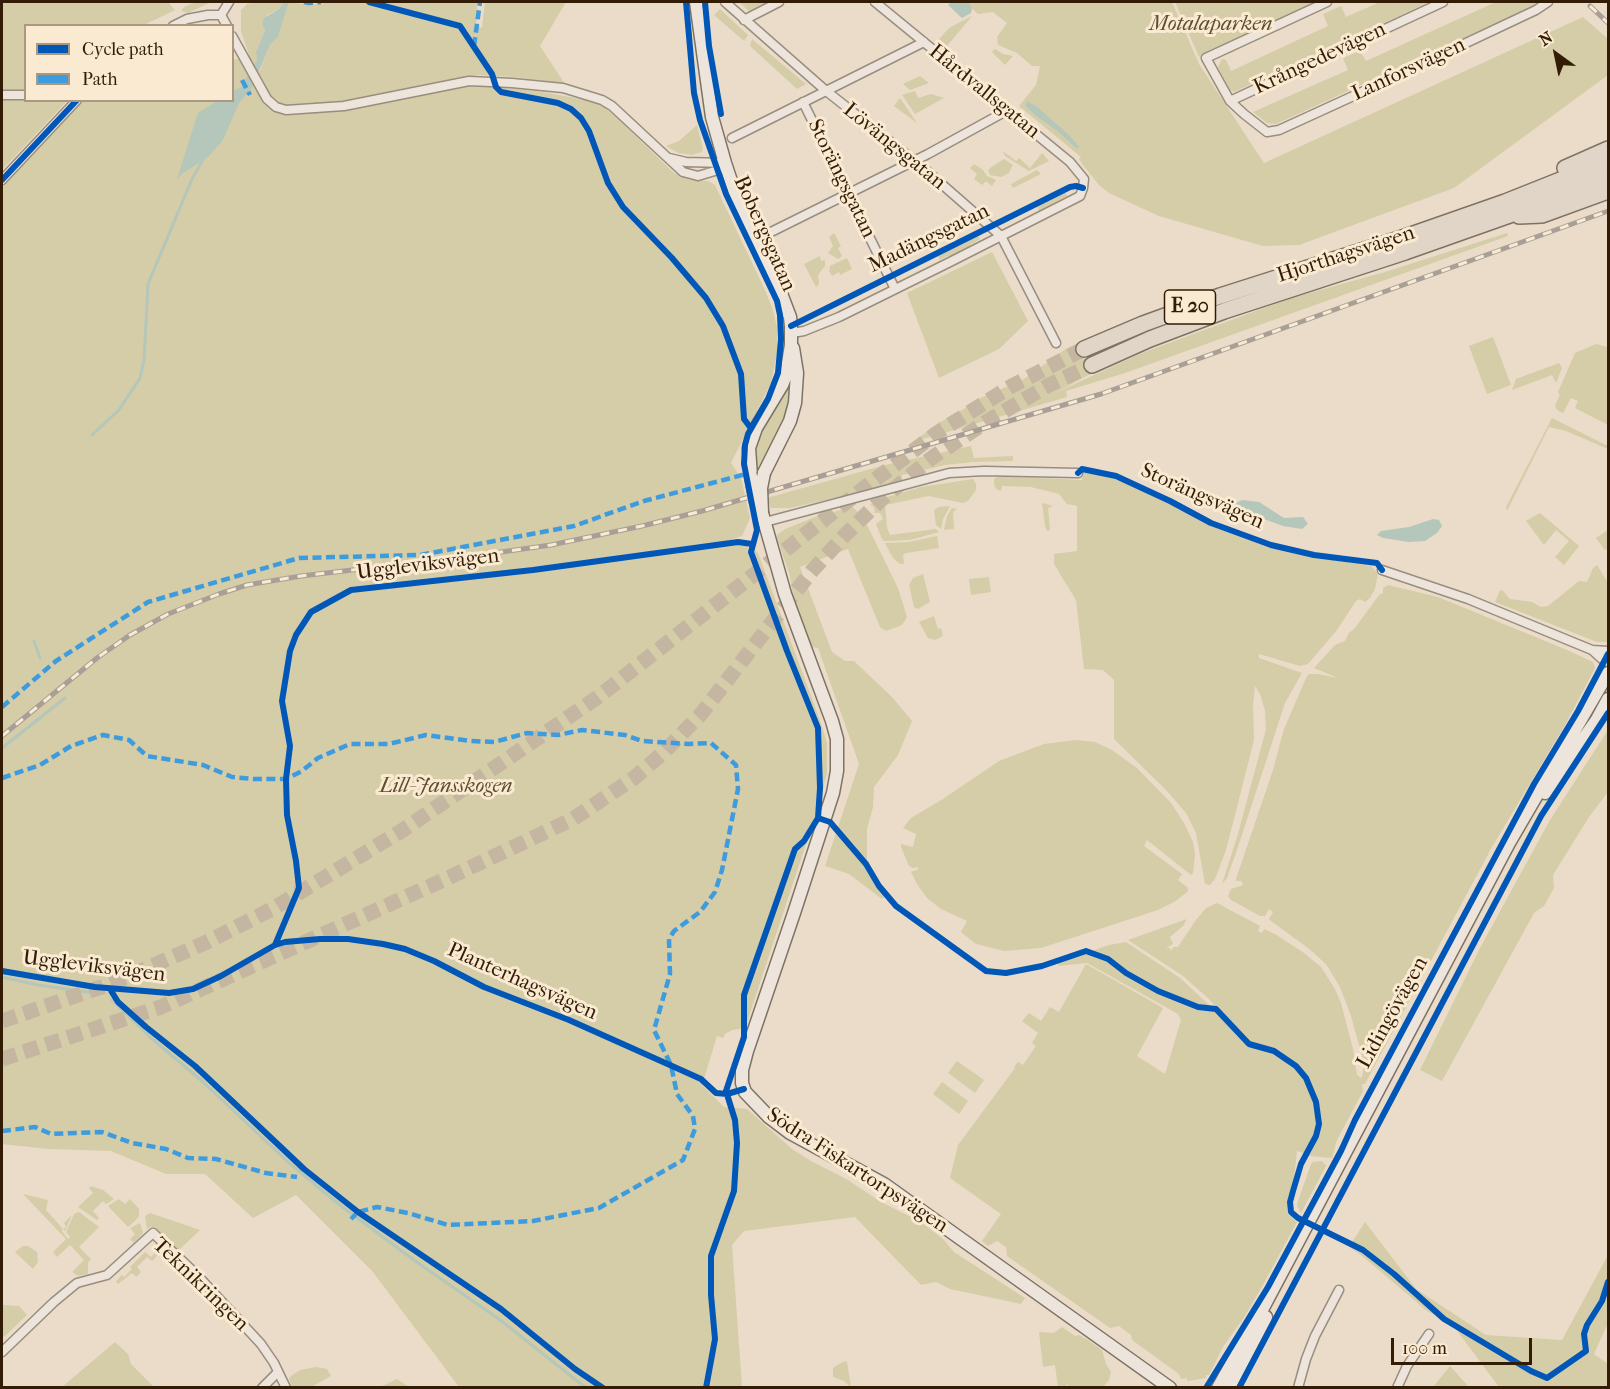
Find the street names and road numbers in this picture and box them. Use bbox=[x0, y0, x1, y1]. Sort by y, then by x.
street label: Krångedevägen bbox=[1250, 17, 1390, 101]
street label: Lanforsvägen bbox=[1348, 33, 1470, 107]
street label: Hårdvallsgatan bbox=[923, 39, 1045, 145]
street label: Lövängsgatan bbox=[838, 98, 950, 196]
street label: Storängsgatan bbox=[801, 116, 881, 242]
street label: Bobergsgatan bbox=[727, 172, 801, 296]
street label: Madängsgatan bbox=[864, 199, 994, 279]
street label: Hjorthagsvägen bbox=[1274, 221, 1418, 289]
road number: E 20 bbox=[1164, 290, 1216, 324]
street label: Storängsvägen bbox=[1136, 459, 1268, 535]
street label: Uggleviksvägen bbox=[355, 544, 501, 586]
street label: Planterhagsvägen bbox=[443, 938, 601, 1026]
street label: Uggleviksvägen bbox=[21, 946, 167, 988]
street label: Lidingövägen bbox=[1352, 953, 1434, 1073]
street label: Södra Fiskartorpsvägen bbox=[762, 1103, 952, 1239]
street label: Teknikringen bbox=[147, 1233, 253, 1337]

